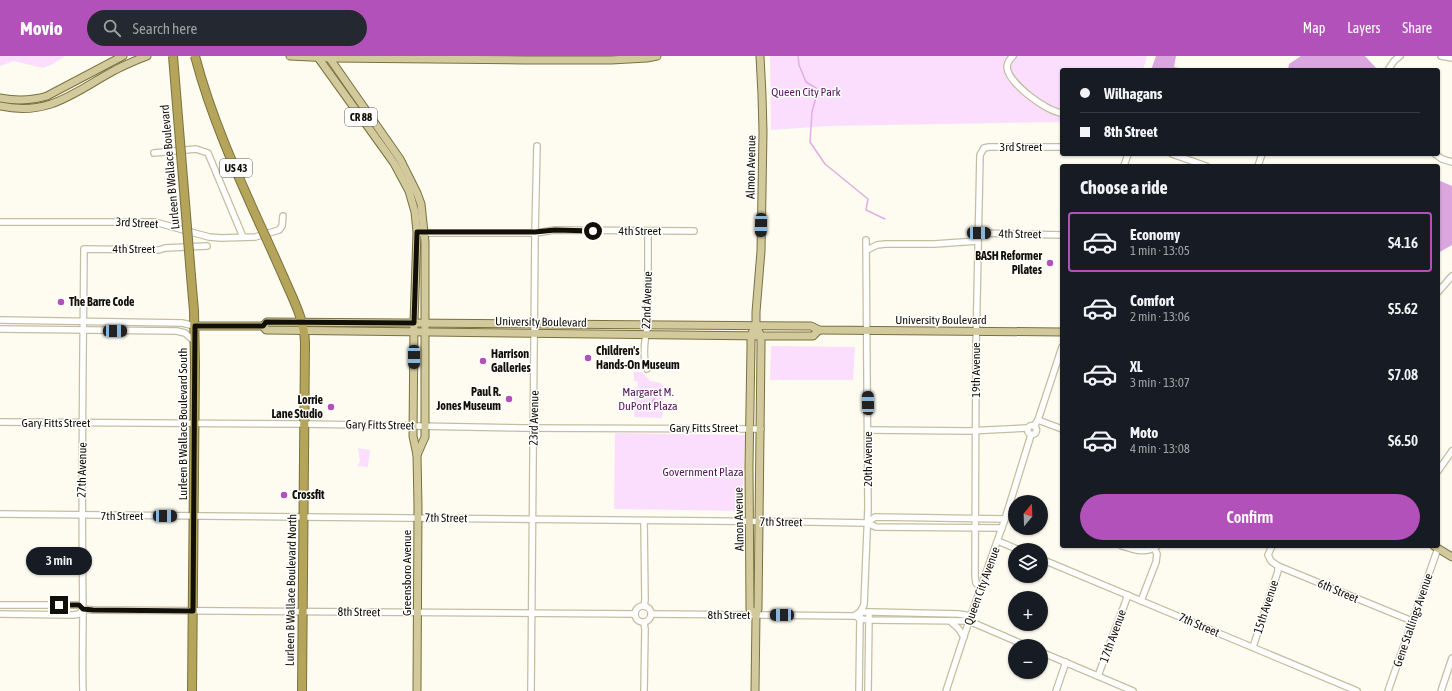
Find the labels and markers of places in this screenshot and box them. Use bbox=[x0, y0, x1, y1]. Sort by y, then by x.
place label: BASH Reformer Pilates bbox=[975, 249, 1043, 277]
marker: BASH Reformer Pilates bbox=[1045, 258, 1055, 268]
place label: The Barre Code bbox=[69, 295, 135, 309]
marker: The Barre Code bbox=[56, 297, 66, 307]
place label: Children's Hands-On Museum bbox=[596, 344, 680, 372]
place label: Harrison Galleries bbox=[491, 347, 531, 375]
marker: Children's Hands-On Museum bbox=[583, 353, 593, 363]
marker: Harrison Galleries bbox=[478, 356, 488, 366]
place label: Paul R. Jones Museum bbox=[435, 385, 501, 413]
place label: Lorrie Lane Studio bbox=[271, 393, 324, 421]
marker: Paul R. Jones Museum bbox=[504, 394, 514, 404]
marker: Lorrie Lane Studio bbox=[326, 402, 336, 412]
place label: Crossfit bbox=[292, 488, 325, 502]
marker: Crossfit bbox=[279, 490, 289, 500]

